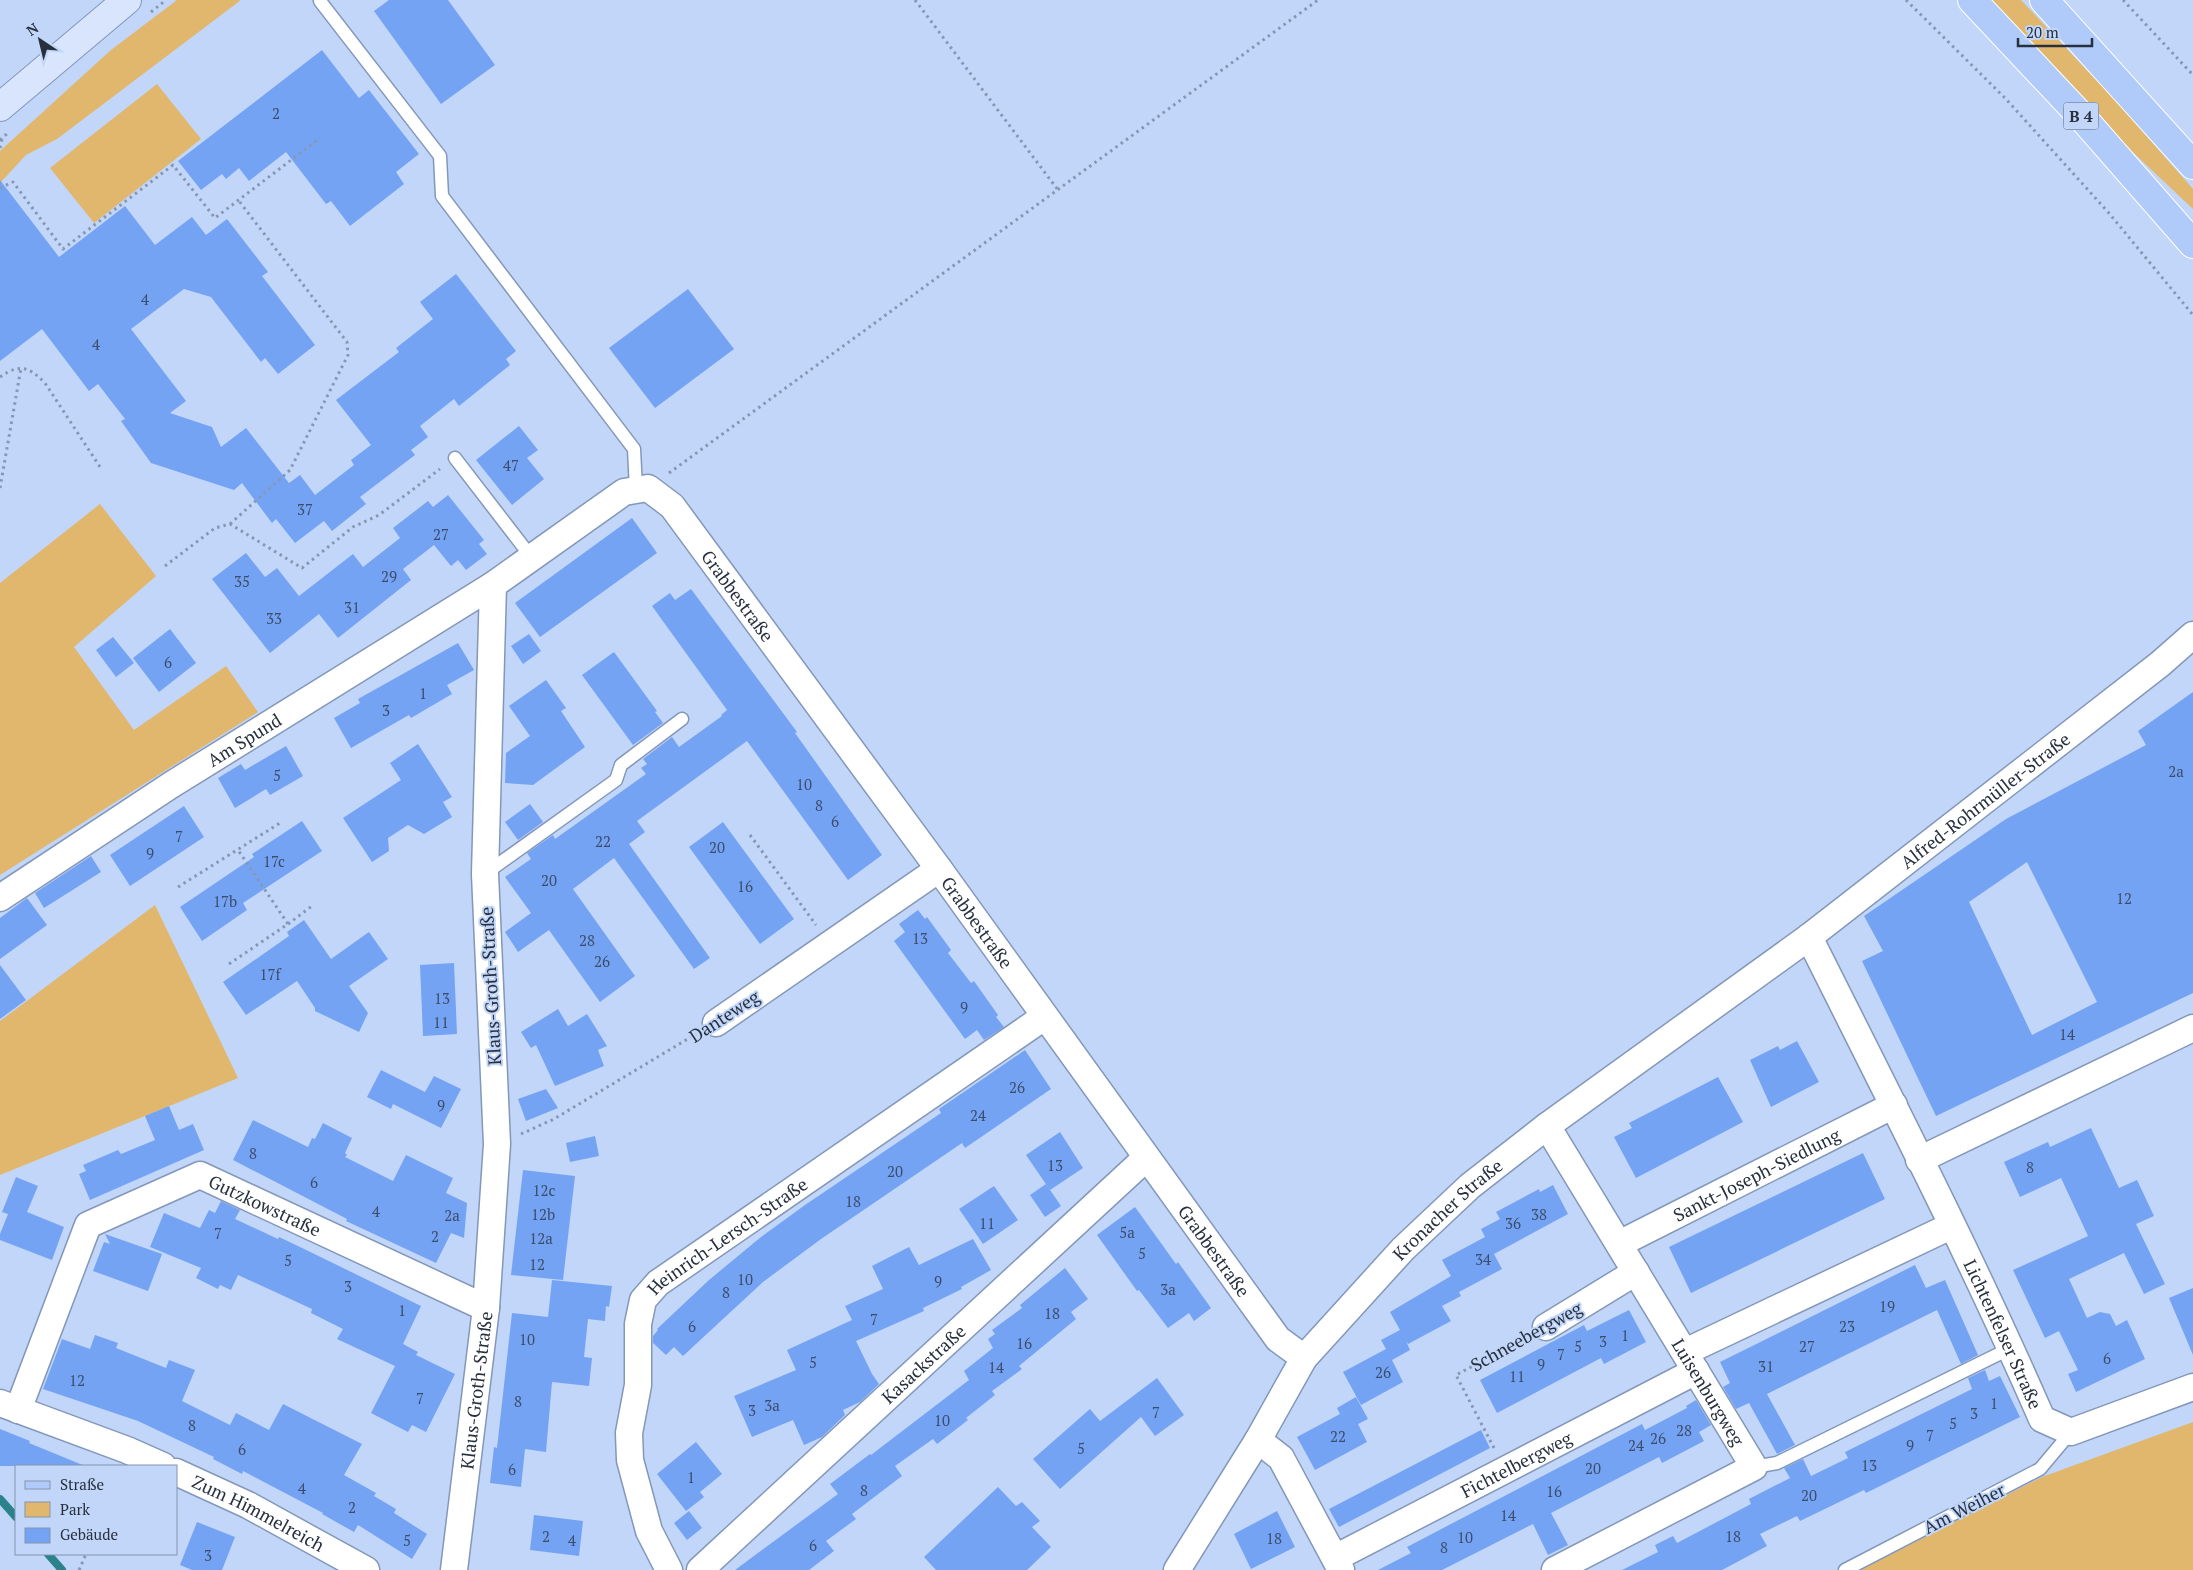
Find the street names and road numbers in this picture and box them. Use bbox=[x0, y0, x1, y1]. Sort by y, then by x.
road number: B 4 bbox=[2064, 102, 2098, 130]
street label: Grabbestraße bbox=[696, 545, 780, 646]
street label: Am Spund bbox=[202, 707, 286, 772]
street label: Alfred-Rohrmüller-Straße bbox=[1895, 727, 2075, 874]
street label: Grabbestraße bbox=[936, 871, 1019, 973]
street label: Klaus-Groth-Straße bbox=[474, 906, 506, 1066]
street label: Danteweg bbox=[684, 984, 764, 1048]
street label: Sankt-Joseph-Siedlung bbox=[1669, 1122, 1844, 1227]
street label: Kronacher Straße bbox=[1387, 1153, 1507, 1265]
street label: Gutzkowstraße bbox=[205, 1169, 325, 1242]
street label: Heinrich-Lersch-Straße bbox=[641, 1172, 812, 1300]
street label: Grabbestraße bbox=[1173, 1200, 1256, 1302]
street label: Lichtenfelser Straße bbox=[1959, 1255, 2048, 1413]
street label: Schneebergweg bbox=[1466, 1295, 1587, 1377]
street label: Klaus-Groth-Straße bbox=[454, 1310, 497, 1471]
street label: Kasackstraße bbox=[876, 1319, 971, 1409]
street label: Luisenburgweg bbox=[1667, 1334, 1750, 1450]
street label: Fichtelbergweg bbox=[1456, 1425, 1576, 1503]
street label: Zum Himmelreich bbox=[188, 1469, 329, 1557]
street label: Am Weiher bbox=[1919, 1477, 2009, 1539]

